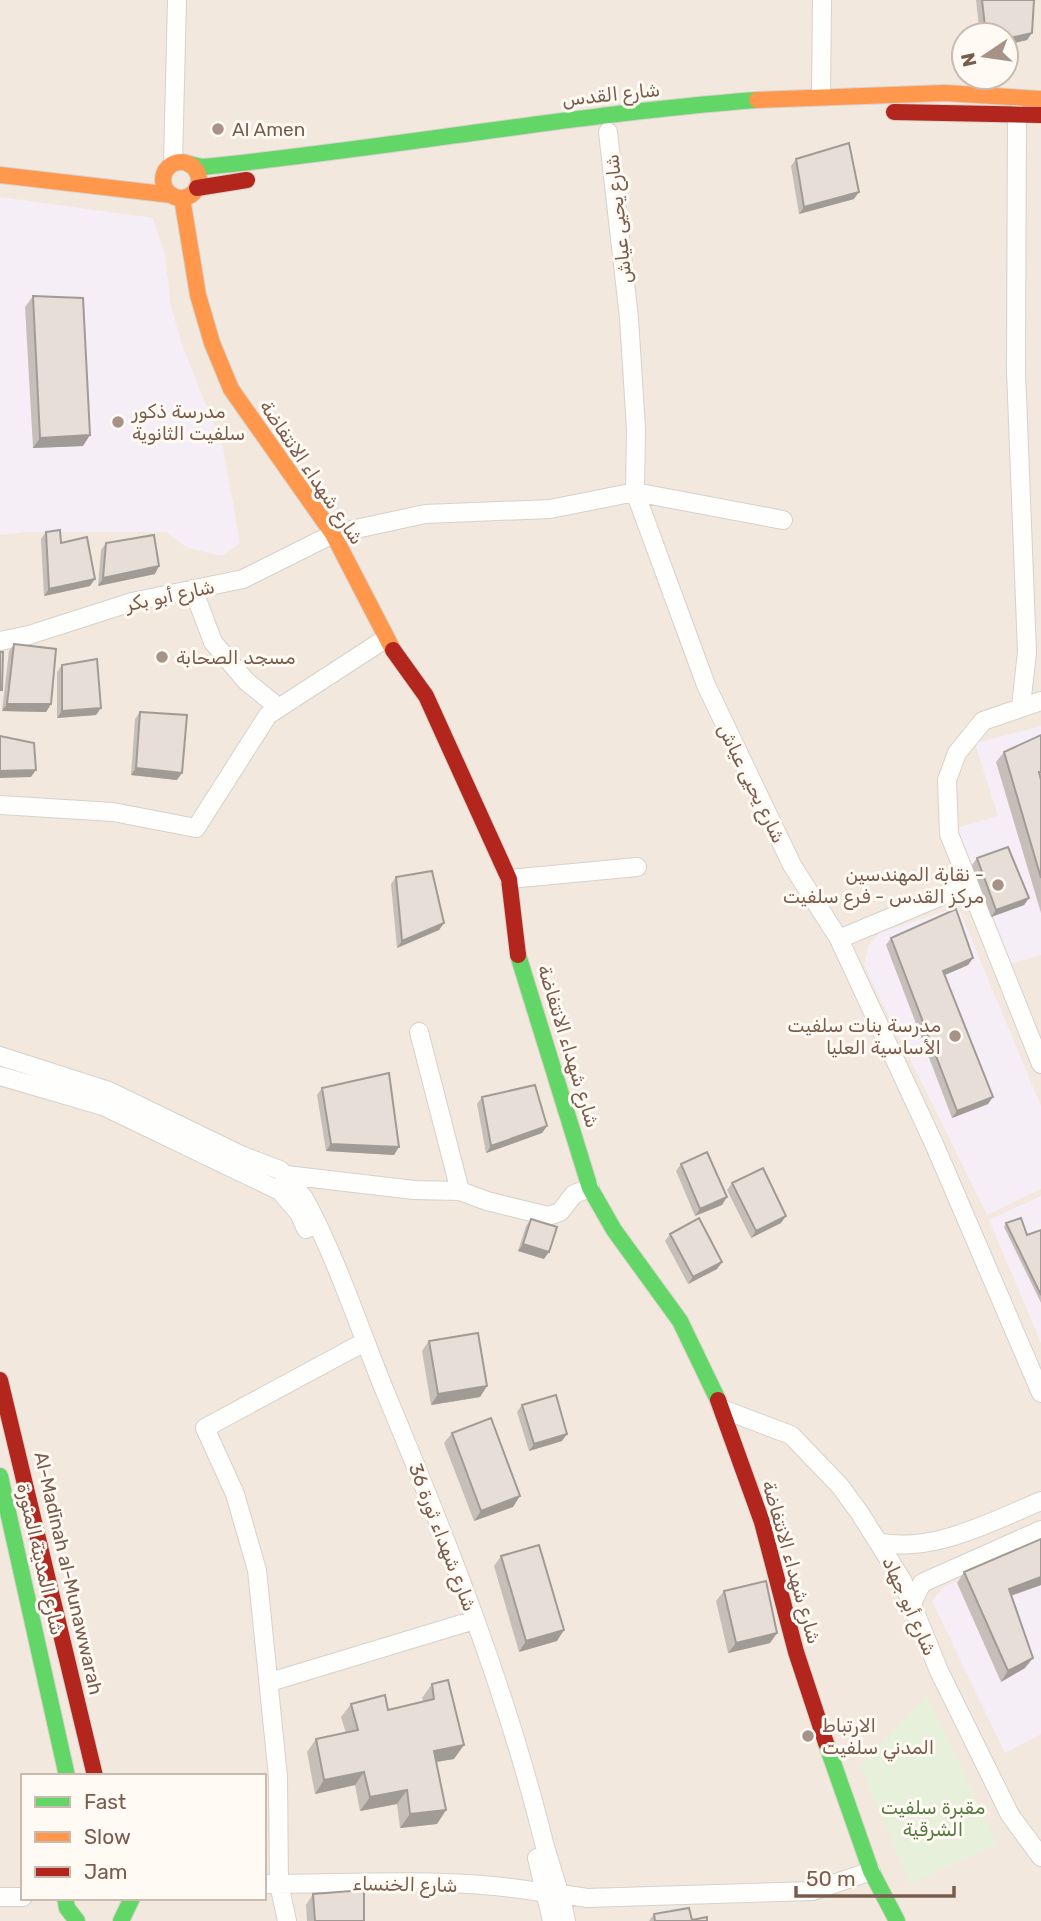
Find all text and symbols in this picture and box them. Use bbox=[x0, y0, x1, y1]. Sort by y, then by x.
north arrow bbox=[950, 21, 1020, 91]
text: N bbox=[956, 50, 982, 69]
street label: شارع القدس bbox=[561, 78, 661, 113]
place label: Al Amen bbox=[232, 118, 305, 141]
marker: Al Amen bbox=[210, 121, 226, 137]
street label: شارع يحيى عياش bbox=[600, 153, 639, 285]
street label: شارع شهداء الانتفاضة bbox=[253, 396, 368, 550]
place label: مدرسة ذكور سلفيت الثانوية bbox=[131, 400, 245, 445]
marker: مدرسة ذكور سلفيت الثانوية bbox=[110, 414, 126, 430]
street label: شارع أبو بكر bbox=[123, 575, 217, 618]
place label: مسجد الصحابة bbox=[176, 646, 296, 669]
marker: مسجد الصحابة bbox=[154, 649, 170, 665]
street label: شارع يحيى عياش bbox=[711, 720, 790, 848]
place label: نقابة المهندسين - مركز القدس - فرع سلفيت bbox=[783, 863, 984, 910]
marker: نقابة المهندسين - مركز القدس - فرع سلفيت bbox=[990, 877, 1006, 893]
street label: شارع شهداء الانتفاضة bbox=[531, 962, 604, 1131]
place label: مدرسة بنات سلفيت الأساسية العليا bbox=[787, 1014, 941, 1059]
marker: مدرسة بنات سلفيت الأساسية العليا bbox=[947, 1028, 963, 1044]
street label: Al-Madīnah al-Munawwarah bbox=[29, 1449, 108, 1697]
street label: شارع شهداء ثورة 36 bbox=[402, 1460, 481, 1615]
street label: شارع شهداء الانتفاضة bbox=[755, 1478, 826, 1647]
street label: شارع المدينة المنورة bbox=[10, 1481, 69, 1638]
street label: شارع أبو جهاد bbox=[876, 1553, 942, 1660]
place label: الارتباط المدني سلفيت bbox=[822, 1714, 934, 1762]
marker: الارتباط المدني سلفيت bbox=[800, 1728, 816, 1744]
legend bbox=[21, 1774, 266, 1900]
text: Fast bbox=[84, 1789, 126, 1814]
park label: مقبرة سلفيت الشرقية bbox=[881, 1796, 985, 1841]
text: Slow bbox=[84, 1824, 131, 1849]
scale bar bbox=[796, 1854, 954, 1898]
text: Jam bbox=[84, 1859, 128, 1884]
text: 50 m bbox=[806, 1866, 856, 1891]
street label: شارع الخنساء bbox=[352, 1872, 458, 1899]

